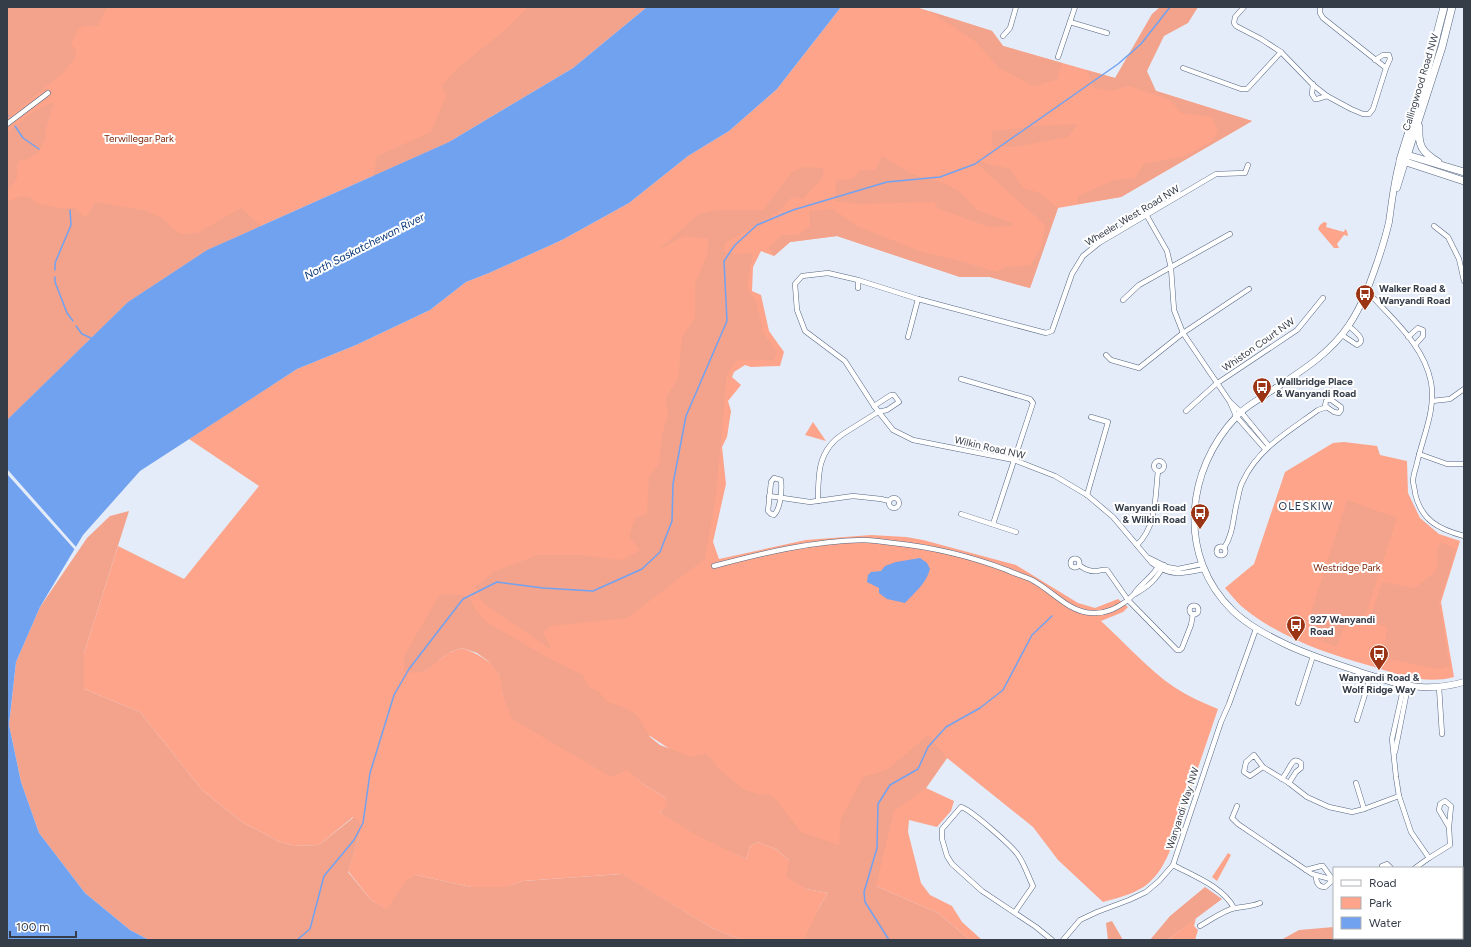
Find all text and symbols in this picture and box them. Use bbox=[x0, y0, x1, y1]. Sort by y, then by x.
street label: Callingwood Road NW bbox=[1400, 32, 1442, 132]
park label: Terwillegar Park bbox=[104, 132, 174, 145]
street label: Wheeler West Road NW bbox=[1083, 182, 1182, 249]
water label: North Saskatchewan River bbox=[302, 210, 427, 282]
place label: Walker Road & Wanyandi Road bbox=[1379, 282, 1450, 307]
bus stop icon: Walker Road & Wanyandi Road bbox=[1354, 283, 1376, 311]
street label: Whiston Court NW bbox=[1220, 314, 1297, 374]
place label: Wallbridge Place & Wanyandi Road bbox=[1276, 375, 1356, 400]
bus stop icon: Wallbridge Place & Wanyandi Road bbox=[1251, 376, 1273, 404]
street label: Wilkin Road NW bbox=[953, 433, 1027, 462]
district label: OLESKIW bbox=[1279, 500, 1333, 513]
place label: Wanyandi Road & Wilkin Road bbox=[1115, 501, 1186, 526]
bus stop icon: Wanyandi Road & Wilkin Road bbox=[1189, 502, 1211, 530]
park label: Westridge Park bbox=[1313, 561, 1381, 574]
place label: 927 Wanyandi Road bbox=[1310, 613, 1375, 638]
bus stop icon: 927 Wanyandi Road bbox=[1285, 614, 1307, 642]
bus stop icon: Wanyandi Road & Wolf Ridge Way bbox=[1368, 643, 1390, 671]
place label: Wanyandi Road & Wolf Ridge Way bbox=[1339, 671, 1420, 696]
street label: Wanyandi Way NW bbox=[1163, 765, 1202, 851]
legend bbox=[1333, 867, 1463, 939]
text: Road bbox=[1369, 876, 1397, 890]
text: Park bbox=[1369, 896, 1392, 910]
scale bar bbox=[10, 913, 76, 939]
text: Water bbox=[1369, 916, 1401, 930]
text: 100 m bbox=[16, 920, 50, 934]

